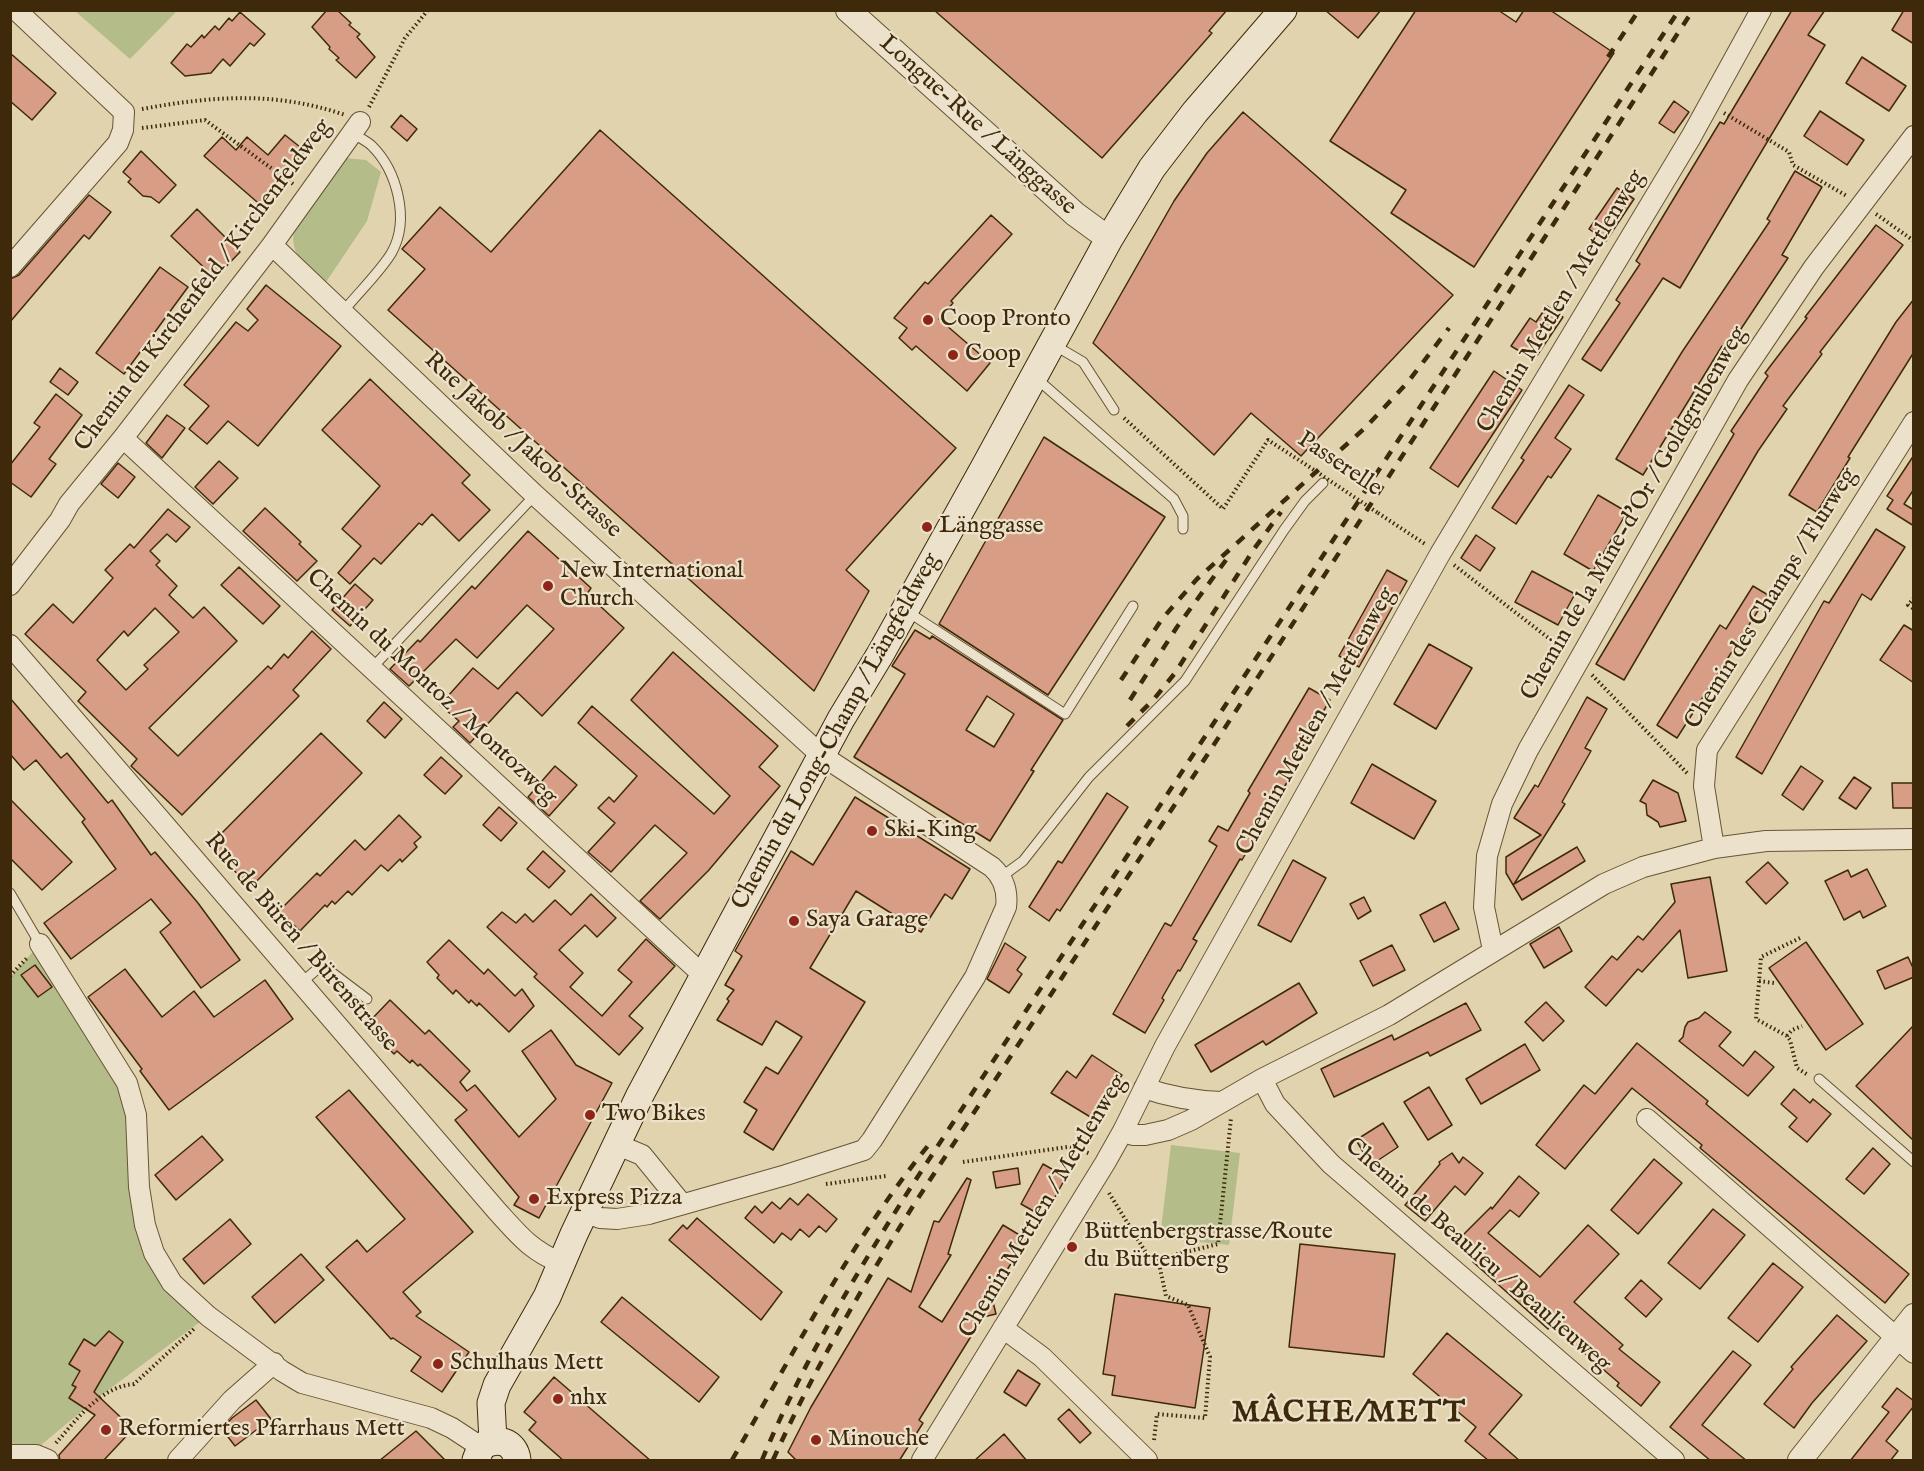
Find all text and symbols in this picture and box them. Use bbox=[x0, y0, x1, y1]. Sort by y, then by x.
street label: Longue-Rue / Länggasse bbox=[872, 30, 1082, 222]
street label: Chemin du Kirchenfeld / Kirchenfeldweg bbox=[69, 114, 339, 458]
street label: Chemin Mettlen / Mettlenweg bbox=[1472, 165, 1652, 439]
place label: Coop Pronto bbox=[940, 306, 1071, 334]
marker: Coop Pronto bbox=[921, 313, 935, 327]
street label: Chemin de la Mine-d'Or / Goldgrubenweg bbox=[1516, 322, 1754, 706]
place label: Coop bbox=[965, 341, 1021, 369]
street label: Rue Jakob / Jakob-Strasse bbox=[417, 347, 627, 545]
marker: Coop bbox=[946, 348, 960, 362]
street label: Passerelle bbox=[1291, 426, 1387, 504]
street label: Chemin des Champs / Flurweg bbox=[1680, 463, 1864, 735]
place label: Länggasse bbox=[939, 513, 1044, 541]
marker: Länggasse bbox=[920, 520, 934, 534]
street label: Chemin du Long-Champ / Längfeldweg bbox=[727, 549, 947, 915]
place label: New International Church bbox=[560, 558, 744, 614]
street label: Chemin du Montoz / Montozweg bbox=[299, 564, 563, 812]
marker: New International Church bbox=[541, 579, 555, 593]
street label: Chemin Mettlen / Mettlenweg bbox=[1231, 583, 1403, 861]
place label: Ski-King bbox=[884, 817, 976, 845]
marker: Ski-King bbox=[865, 824, 879, 838]
street label: Rue de Büren / Bürenstrasse bbox=[197, 828, 403, 1058]
place label: Saya Garage bbox=[806, 907, 928, 935]
marker: Saya Garage bbox=[787, 914, 801, 928]
street label: Chemin Mettlen / Mettlenweg bbox=[954, 1070, 1134, 1344]
place label: Two Bikes bbox=[602, 1101, 706, 1129]
marker: Two Bikes bbox=[583, 1108, 597, 1122]
street label: Chemin de Beaulieu / Beaulieuweg bbox=[1338, 1132, 1616, 1380]
place label: Express Pizza bbox=[546, 1185, 682, 1213]
marker: Express Pizza bbox=[527, 1192, 541, 1206]
place label: Büttenbergstrasse/Route du Büttenberg bbox=[1084, 1219, 1333, 1275]
marker: Büttenbergstrasse/Route du Büttenberg bbox=[1065, 1240, 1079, 1254]
place label: Schulhaus Mett bbox=[450, 1350, 603, 1378]
marker: Schulhaus Mett bbox=[431, 1357, 445, 1371]
place label: nhx bbox=[570, 1385, 607, 1413]
marker: nhx bbox=[551, 1392, 565, 1406]
district label: MÂCHE/METT bbox=[1232, 1397, 1466, 1433]
place label: Reformiertes Pfarrhaus Mett bbox=[118, 1416, 405, 1444]
marker: Reformiertes Pfarrhaus Mett bbox=[99, 1423, 113, 1437]
place label: Minouche bbox=[828, 1426, 929, 1454]
marker: Minouche bbox=[809, 1433, 823, 1447]

